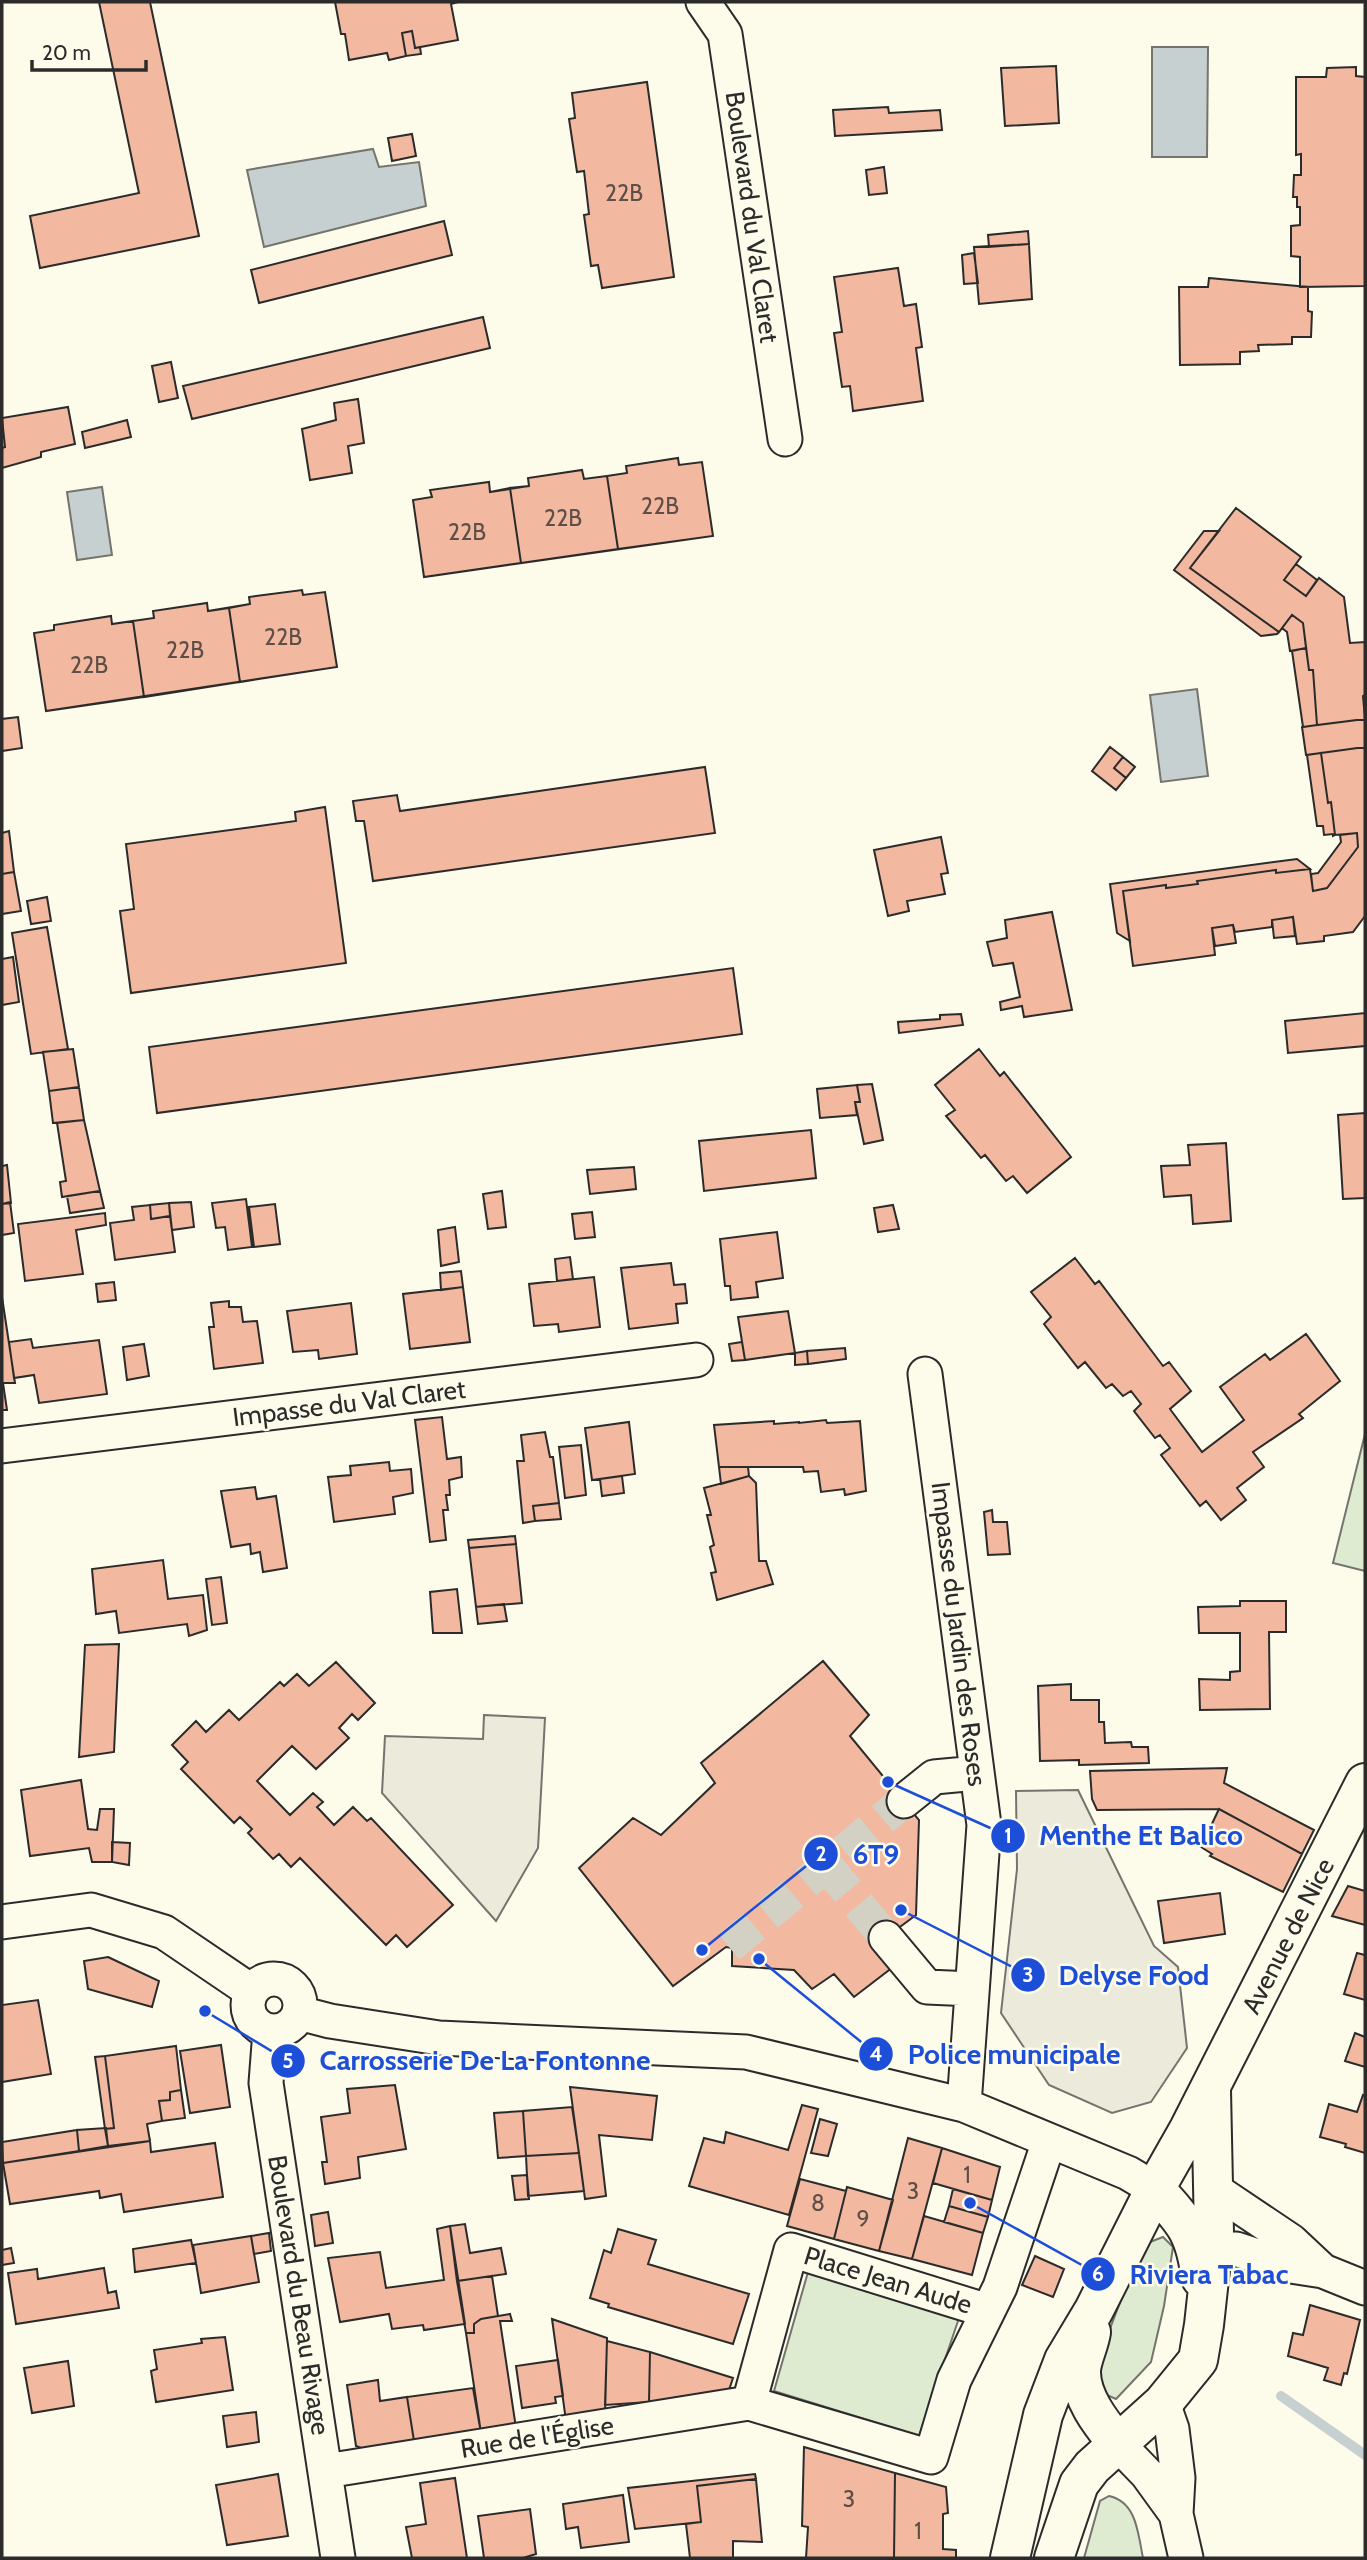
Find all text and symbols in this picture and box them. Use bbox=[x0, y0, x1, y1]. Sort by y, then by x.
scale bar bbox=[32, 28, 145, 72]
text: 20 m bbox=[42, 40, 91, 65]
street label: Boulevard du Val Claret bbox=[719, 89, 786, 345]
house number: 22B bbox=[605, 179, 643, 207]
house number: 22B bbox=[641, 492, 679, 520]
house number: 22B bbox=[544, 504, 582, 532]
house number: 22B bbox=[448, 518, 486, 546]
house number: 22B bbox=[264, 623, 302, 651]
house number: 22B bbox=[166, 636, 204, 664]
house number: 22B bbox=[70, 651, 108, 679]
street label: Impasse du Val Claret bbox=[231, 1373, 468, 1433]
street label: Impasse du Jardin des Roses bbox=[924, 1480, 994, 1788]
callout: Menthe Et Balico bbox=[990, 1811, 1257, 1860]
text: Menthe Et Balico bbox=[1039, 1818, 1243, 1852]
text: 1 bbox=[1004, 1823, 1012, 1848]
callout: 6T9 bbox=[804, 1829, 913, 1878]
text: 6T9 bbox=[853, 1837, 899, 1871]
text: 2 bbox=[815, 1841, 827, 1866]
street label: Avenue de Nice bbox=[1235, 1853, 1341, 2019]
callout: Delyse Food bbox=[1010, 1951, 1224, 2000]
text: Delyse Food bbox=[1059, 1958, 1209, 1992]
text: 3 bbox=[1022, 1962, 1034, 1987]
callout: Police municipale bbox=[859, 2029, 1134, 2078]
callout: Carrosserie De La Fontonne bbox=[270, 2036, 664, 2085]
text: Police municipale bbox=[908, 2037, 1120, 2071]
text: 4 bbox=[869, 2041, 883, 2066]
text: Carrosserie De La Fontonne bbox=[320, 2043, 650, 2077]
text: 5 bbox=[282, 2048, 294, 2073]
street label: Boulevard du Beau Rivage bbox=[261, 2153, 337, 2437]
house number: 1 bbox=[963, 2161, 971, 2189]
house number: 3 bbox=[907, 2177, 919, 2205]
house number: 8 bbox=[811, 2189, 825, 2217]
house number: 9 bbox=[856, 2205, 870, 2233]
street label: Place Jean Aude bbox=[800, 2239, 976, 2321]
callout: Riviera Tabac bbox=[1081, 2249, 1303, 2298]
text: Riviera Tabac bbox=[1129, 2257, 1289, 2291]
text: 6 bbox=[1092, 2261, 1104, 2286]
street label: Rue de l'Église bbox=[458, 2409, 616, 2465]
house number: 3 bbox=[843, 2485, 855, 2513]
house number: 1 bbox=[914, 2517, 922, 2545]

